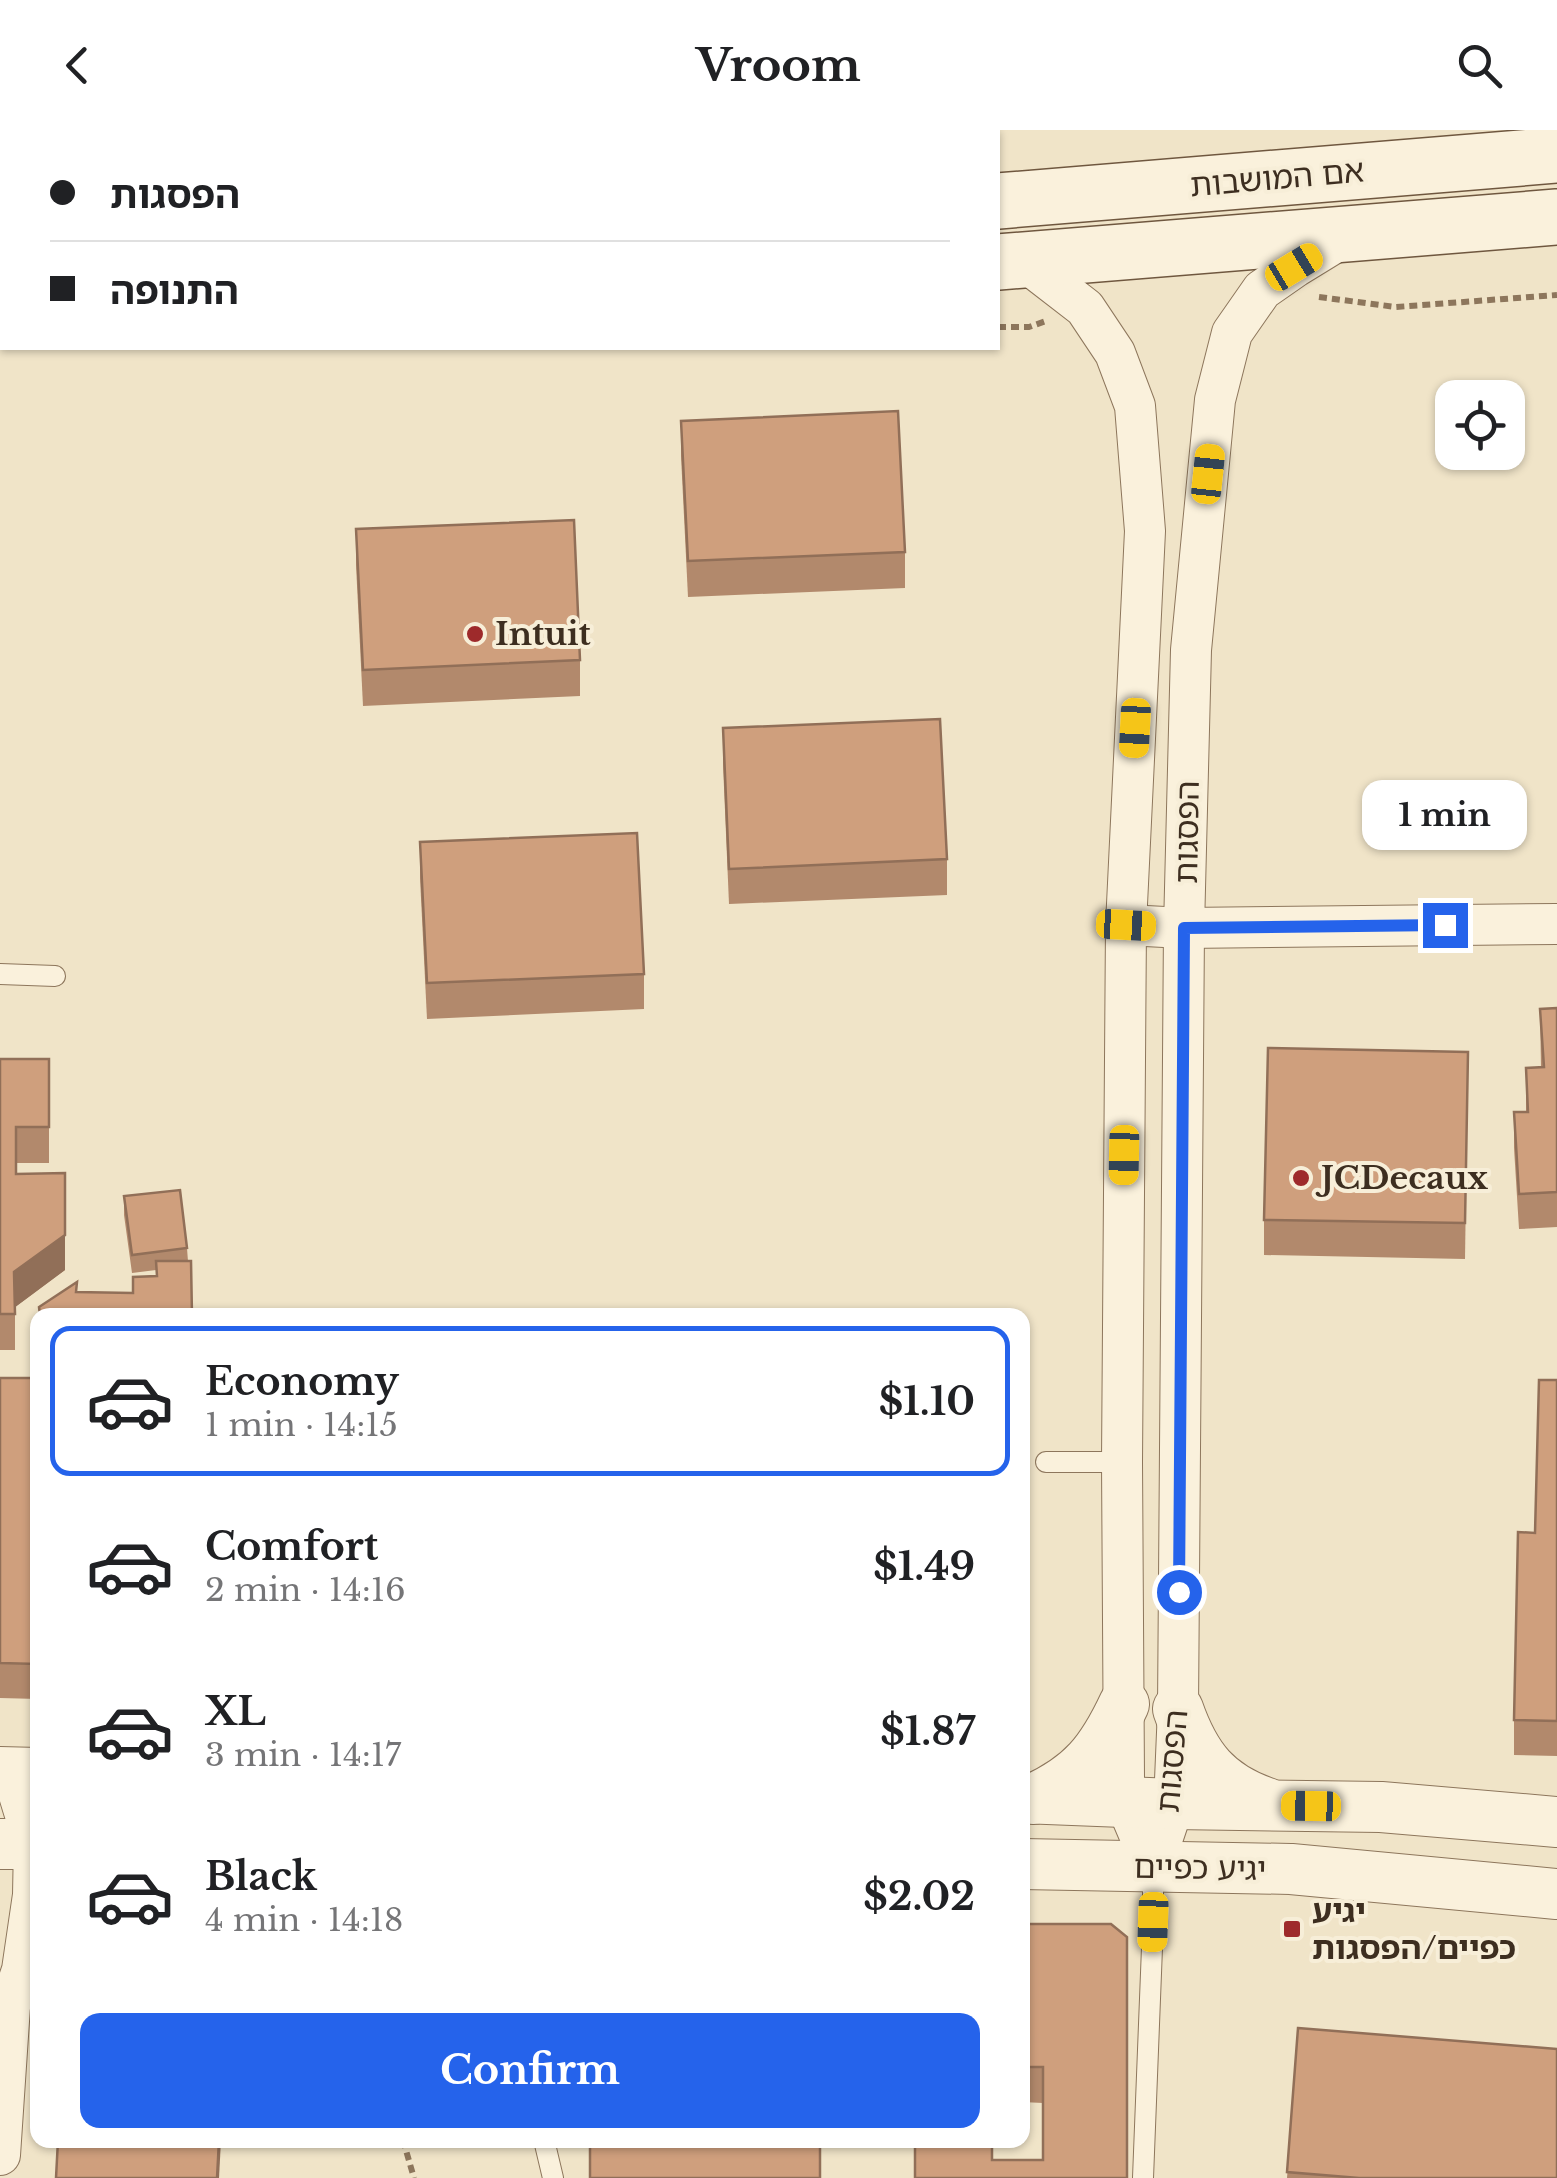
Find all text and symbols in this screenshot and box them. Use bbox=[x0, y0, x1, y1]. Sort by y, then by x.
text: Vroom bbox=[696, 37, 861, 93]
icon: back bbox=[50, 38, 105, 93]
icon: search bbox=[1452, 38, 1507, 93]
street label: אם המושבות bbox=[1188, 150, 1366, 206]
text: הפסגות bbox=[110, 171, 240, 218]
car bbox=[1261, 239, 1327, 295]
text: התנופה bbox=[110, 267, 239, 314]
map controls bbox=[1435, 380, 1525, 470]
button: locate bbox=[1435, 380, 1525, 470]
car bbox=[1190, 443, 1226, 505]
place label: Intuit bbox=[495, 614, 591, 654]
marker: Intuit bbox=[464, 623, 486, 645]
car bbox=[1118, 697, 1152, 759]
street label: הפסגות bbox=[1166, 780, 1208, 884]
callout: 1 min bbox=[1362, 780, 1528, 850]
text: 1 min bbox=[1398, 795, 1491, 835]
route end bbox=[1423, 903, 1468, 948]
car bbox=[1095, 908, 1157, 942]
car bbox=[1108, 1125, 1140, 1185]
place label: JCDecaux bbox=[1315, 1158, 1488, 1198]
marker: JCDecaux bbox=[1290, 1167, 1312, 1189]
icon: car bbox=[85, 1356, 175, 1446]
text: Economy bbox=[205, 1358, 399, 1405]
text: $1.10 bbox=[879, 1378, 975, 1425]
text: 1 min · 14:15 bbox=[205, 1405, 398, 1445]
icon: car bbox=[85, 1521, 175, 1611]
text: Comfort bbox=[205, 1523, 378, 1570]
text: $1.49 bbox=[873, 1543, 975, 1590]
text: 2 min · 14:16 bbox=[205, 1570, 406, 1610]
route start bbox=[1157, 1570, 1202, 1615]
icon: car bbox=[85, 1686, 175, 1776]
text: XL bbox=[205, 1688, 266, 1735]
text: $1.87 bbox=[880, 1708, 975, 1755]
street label: הפסגות bbox=[1148, 1708, 1196, 1814]
text: 3 min · 14:17 bbox=[205, 1735, 401, 1775]
car bbox=[1281, 1790, 1341, 1822]
street label: יגיע כפיים bbox=[1133, 1847, 1267, 1889]
icon: car bbox=[85, 1851, 175, 1941]
text: Black bbox=[205, 1853, 317, 1900]
text: $2.02 bbox=[863, 1873, 975, 1920]
car bbox=[1137, 1891, 1169, 1953]
place label: יגיע כפיים/הפסגות bbox=[1312, 1891, 1516, 1968]
text: 4 min · 14:18 bbox=[205, 1900, 403, 1940]
marker: יגיע כפיים/הפסגות bbox=[1281, 1918, 1303, 1940]
button: Confirm bbox=[80, 2013, 980, 2128]

